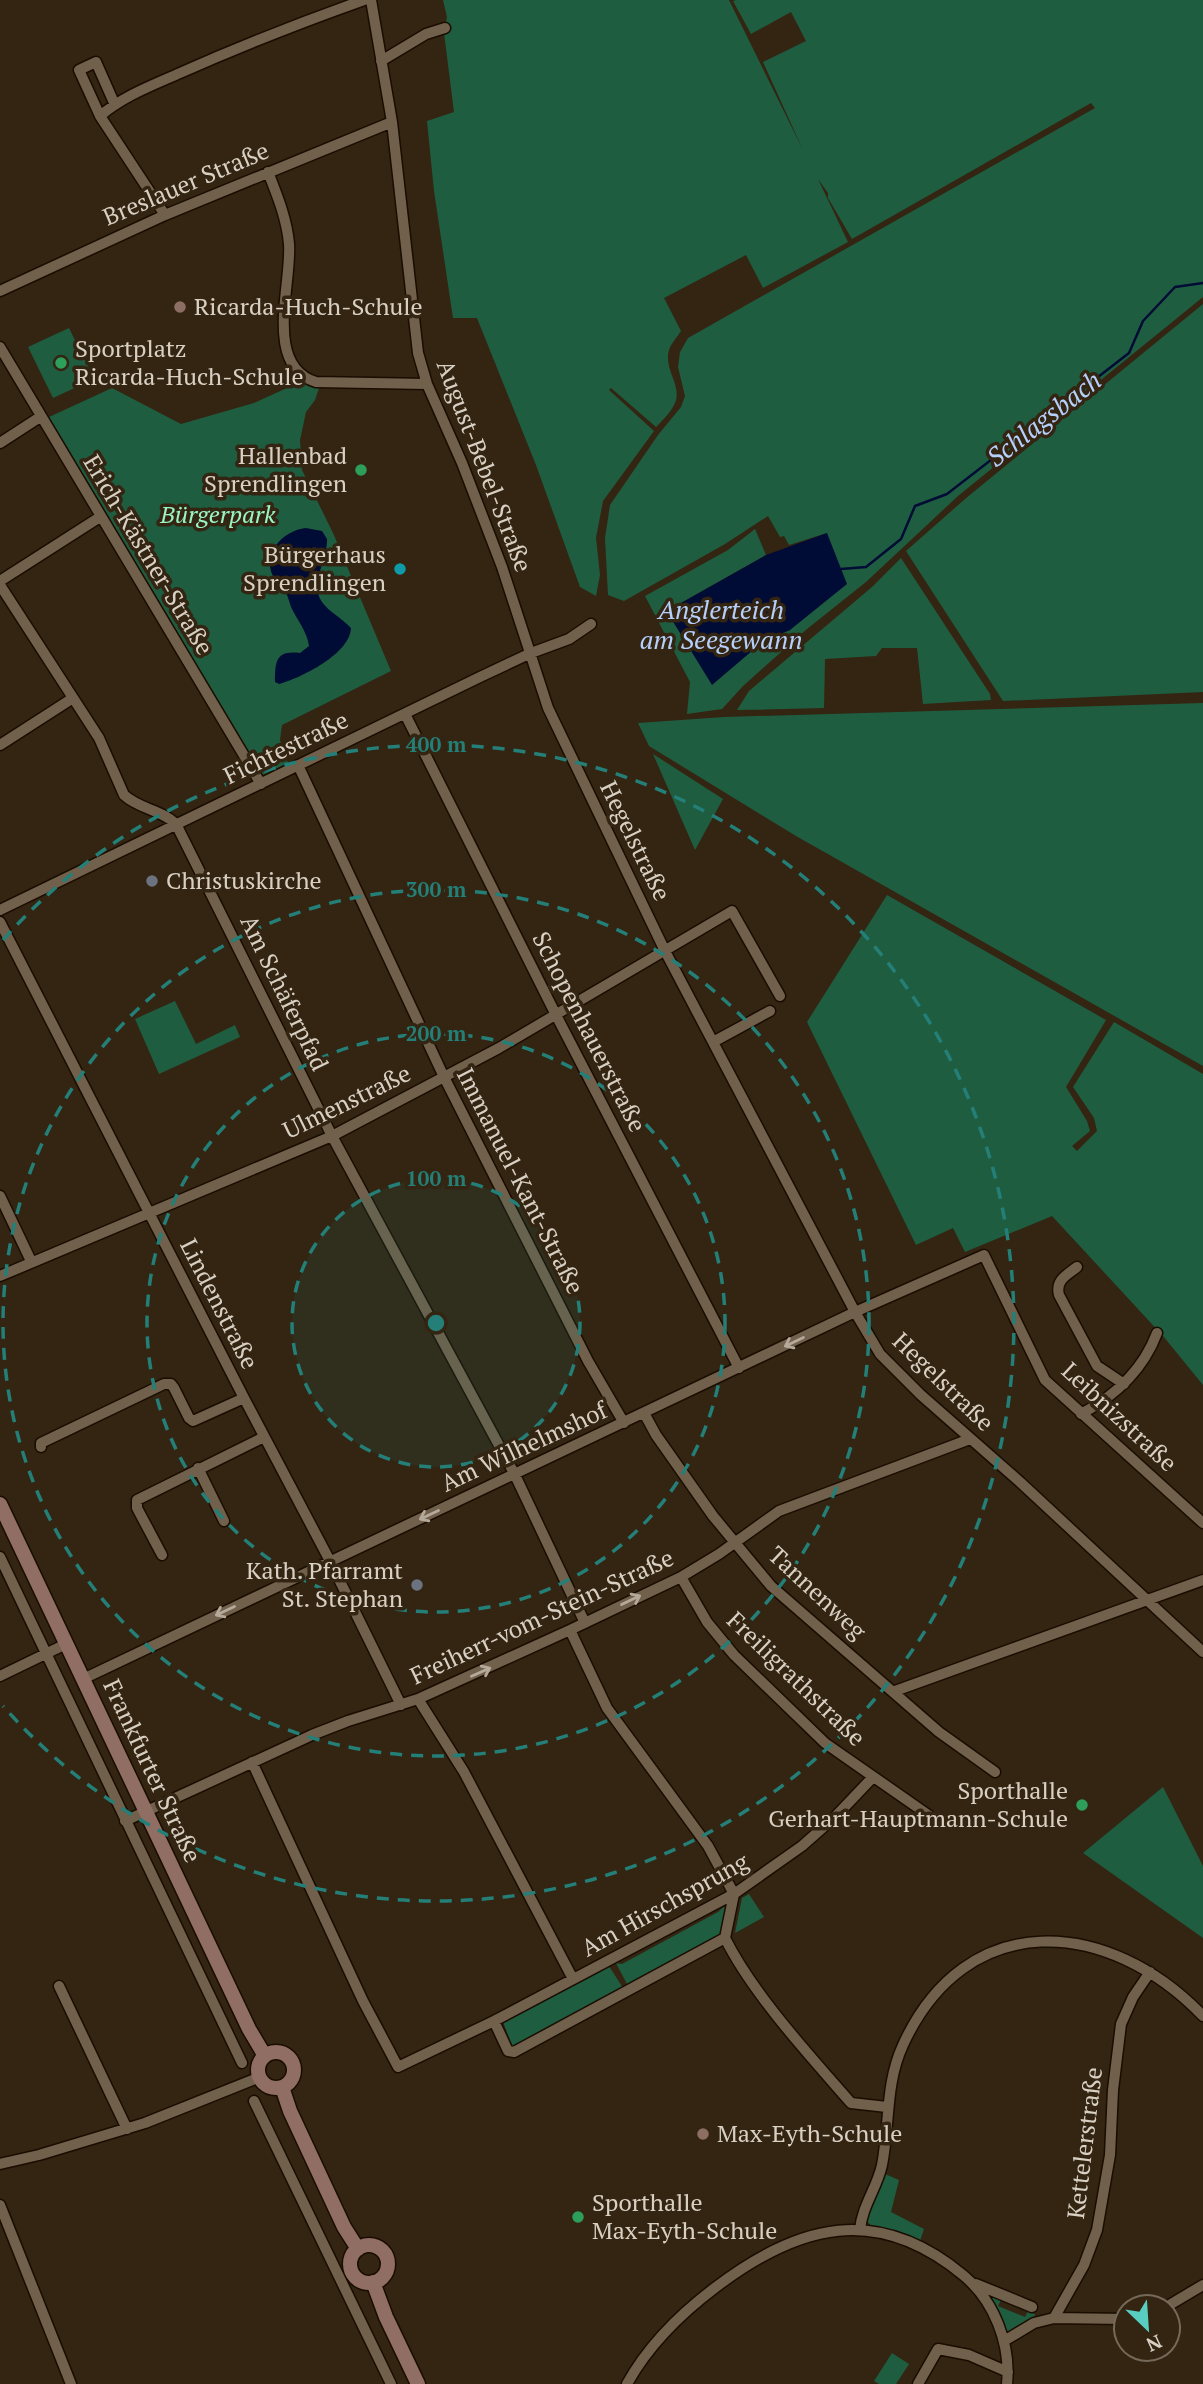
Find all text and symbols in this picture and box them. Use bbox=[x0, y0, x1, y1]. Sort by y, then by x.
street label: Breslauer Straße bbox=[98, 134, 273, 232]
place label: Ricarda-Huch-Schule bbox=[194, 290, 423, 322]
marker: Ricarda-Huch-Schule bbox=[172, 299, 188, 315]
place label: Sportplatz Ricarda-Huch-Schule bbox=[75, 332, 304, 392]
marker: Sportplatz Ricarda-Huch-Schule bbox=[53, 355, 69, 371]
street label: August-Bebel-Straße bbox=[430, 355, 540, 576]
water label: Schlagsbach bbox=[979, 363, 1108, 474]
place label: Hallenbad Sprendlingen bbox=[204, 439, 347, 499]
street label: Erich-Kästner-Straße bbox=[76, 448, 221, 660]
marker: Hallenbad Sprendlingen bbox=[353, 462, 369, 478]
park label: Bürgerpark bbox=[159, 498, 276, 530]
place label: Bürgerhaus Sprendlingen bbox=[243, 538, 386, 598]
marker: Bürgerhaus Sprendlingen bbox=[392, 561, 408, 577]
water label: Anglerteich am Seegewann bbox=[639, 592, 803, 656]
street label: Fichtestraße bbox=[218, 703, 353, 791]
text: 400 m bbox=[406, 730, 467, 758]
street label: Hegelstraße bbox=[593, 775, 679, 906]
place label: Christuskirche bbox=[166, 864, 322, 896]
marker: Christuskirche bbox=[144, 873, 160, 889]
text: 300 m bbox=[406, 875, 467, 903]
street label: Am Schäferpfad bbox=[233, 909, 336, 1076]
street label: Schopenhauerstraße bbox=[526, 926, 654, 1137]
text: 200 m bbox=[406, 1019, 467, 1047]
street label: Ulmenstraße bbox=[277, 1056, 416, 1146]
street label: Immanuel-Kant-Straße bbox=[450, 1062, 592, 1299]
text: 100 m bbox=[406, 1164, 467, 1192]
street label: Lindenstraße bbox=[173, 1233, 266, 1374]
centre of rings bbox=[424, 1311, 448, 1335]
street label: Hegelstraße bbox=[886, 1325, 1001, 1438]
one-way arrow bbox=[784, 1335, 805, 1349]
street label: Leibnizstraße bbox=[1055, 1355, 1184, 1478]
street label: Am Wilhelmshof bbox=[435, 1393, 613, 1499]
one-way arrow bbox=[419, 1509, 440, 1522]
street label: Tannenweg bbox=[762, 1539, 874, 1646]
street label: Freiherr-vom-Stein-Straße bbox=[405, 1541, 678, 1691]
place label: Kath. Pfarramt St. Stephan bbox=[246, 1554, 403, 1614]
marker: Kath. Pfarramt St. Stephan bbox=[409, 1577, 425, 1593]
one-way arrow bbox=[620, 1593, 641, 1607]
street label: Freiligrathstraße bbox=[720, 1604, 873, 1753]
one-way arrow bbox=[214, 1605, 236, 1618]
one-way arrow bbox=[470, 1665, 491, 1678]
street label: Frankfurter Straße bbox=[96, 1674, 209, 1867]
place label: Sporthalle Gerhart-Hauptmann-Schule bbox=[768, 1774, 1068, 1834]
marker: Sporthalle Gerhart-Hauptmann-Schule bbox=[1074, 1797, 1090, 1813]
street label: Am Hirschsprung bbox=[575, 1845, 754, 1963]
street label: Kettelerstraße bbox=[1059, 2065, 1109, 2221]
place label: Max-Eyth-Schule bbox=[717, 2117, 902, 2149]
marker: Max-Eyth-Schule bbox=[695, 2126, 711, 2142]
place label: Sporthalle Max-Eyth-Schule bbox=[592, 2186, 777, 2246]
marker: Sporthalle Max-Eyth-Schule bbox=[570, 2209, 586, 2225]
north arrow bbox=[1112, 2293, 1182, 2363]
text: N bbox=[1142, 2329, 1166, 2358]

